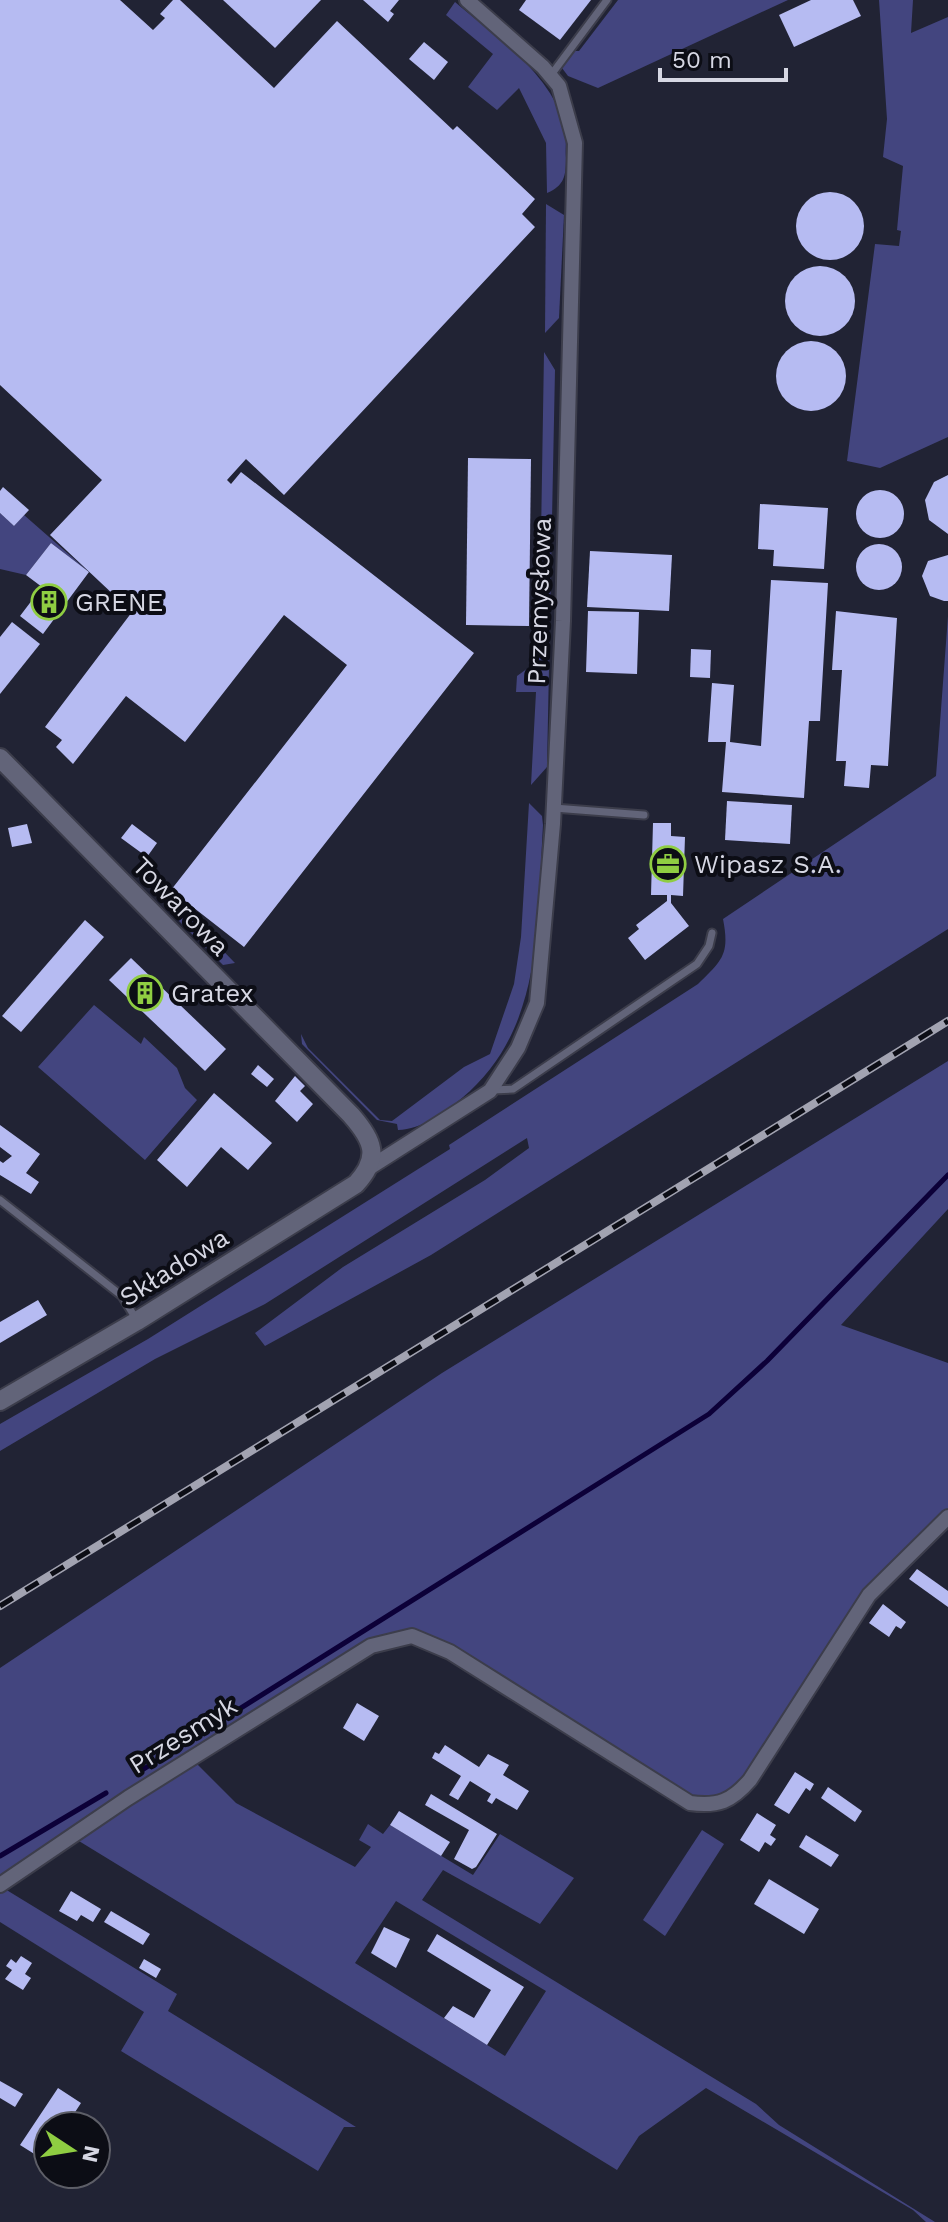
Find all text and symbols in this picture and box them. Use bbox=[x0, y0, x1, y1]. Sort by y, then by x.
scale bar bbox=[660, 32, 786, 82]
text: 50 m bbox=[672, 46, 732, 74]
street label: Przemysłowa bbox=[521, 517, 557, 685]
building icon: GRENE bbox=[30, 583, 68, 621]
place label: GRENE bbox=[75, 587, 163, 617]
office icon: Wipasz S.A. bbox=[649, 845, 687, 883]
place label: Wipasz S.A. bbox=[694, 849, 842, 879]
street label: Towarowa bbox=[127, 850, 236, 962]
building icon: Gratex bbox=[126, 974, 164, 1012]
place label: Gratex bbox=[171, 978, 254, 1008]
street label: Składowa bbox=[114, 1222, 234, 1312]
street label: Przesmyk bbox=[124, 1690, 243, 1780]
north arrow bbox=[32, 2110, 112, 2190]
text: N bbox=[77, 2143, 105, 2165]

